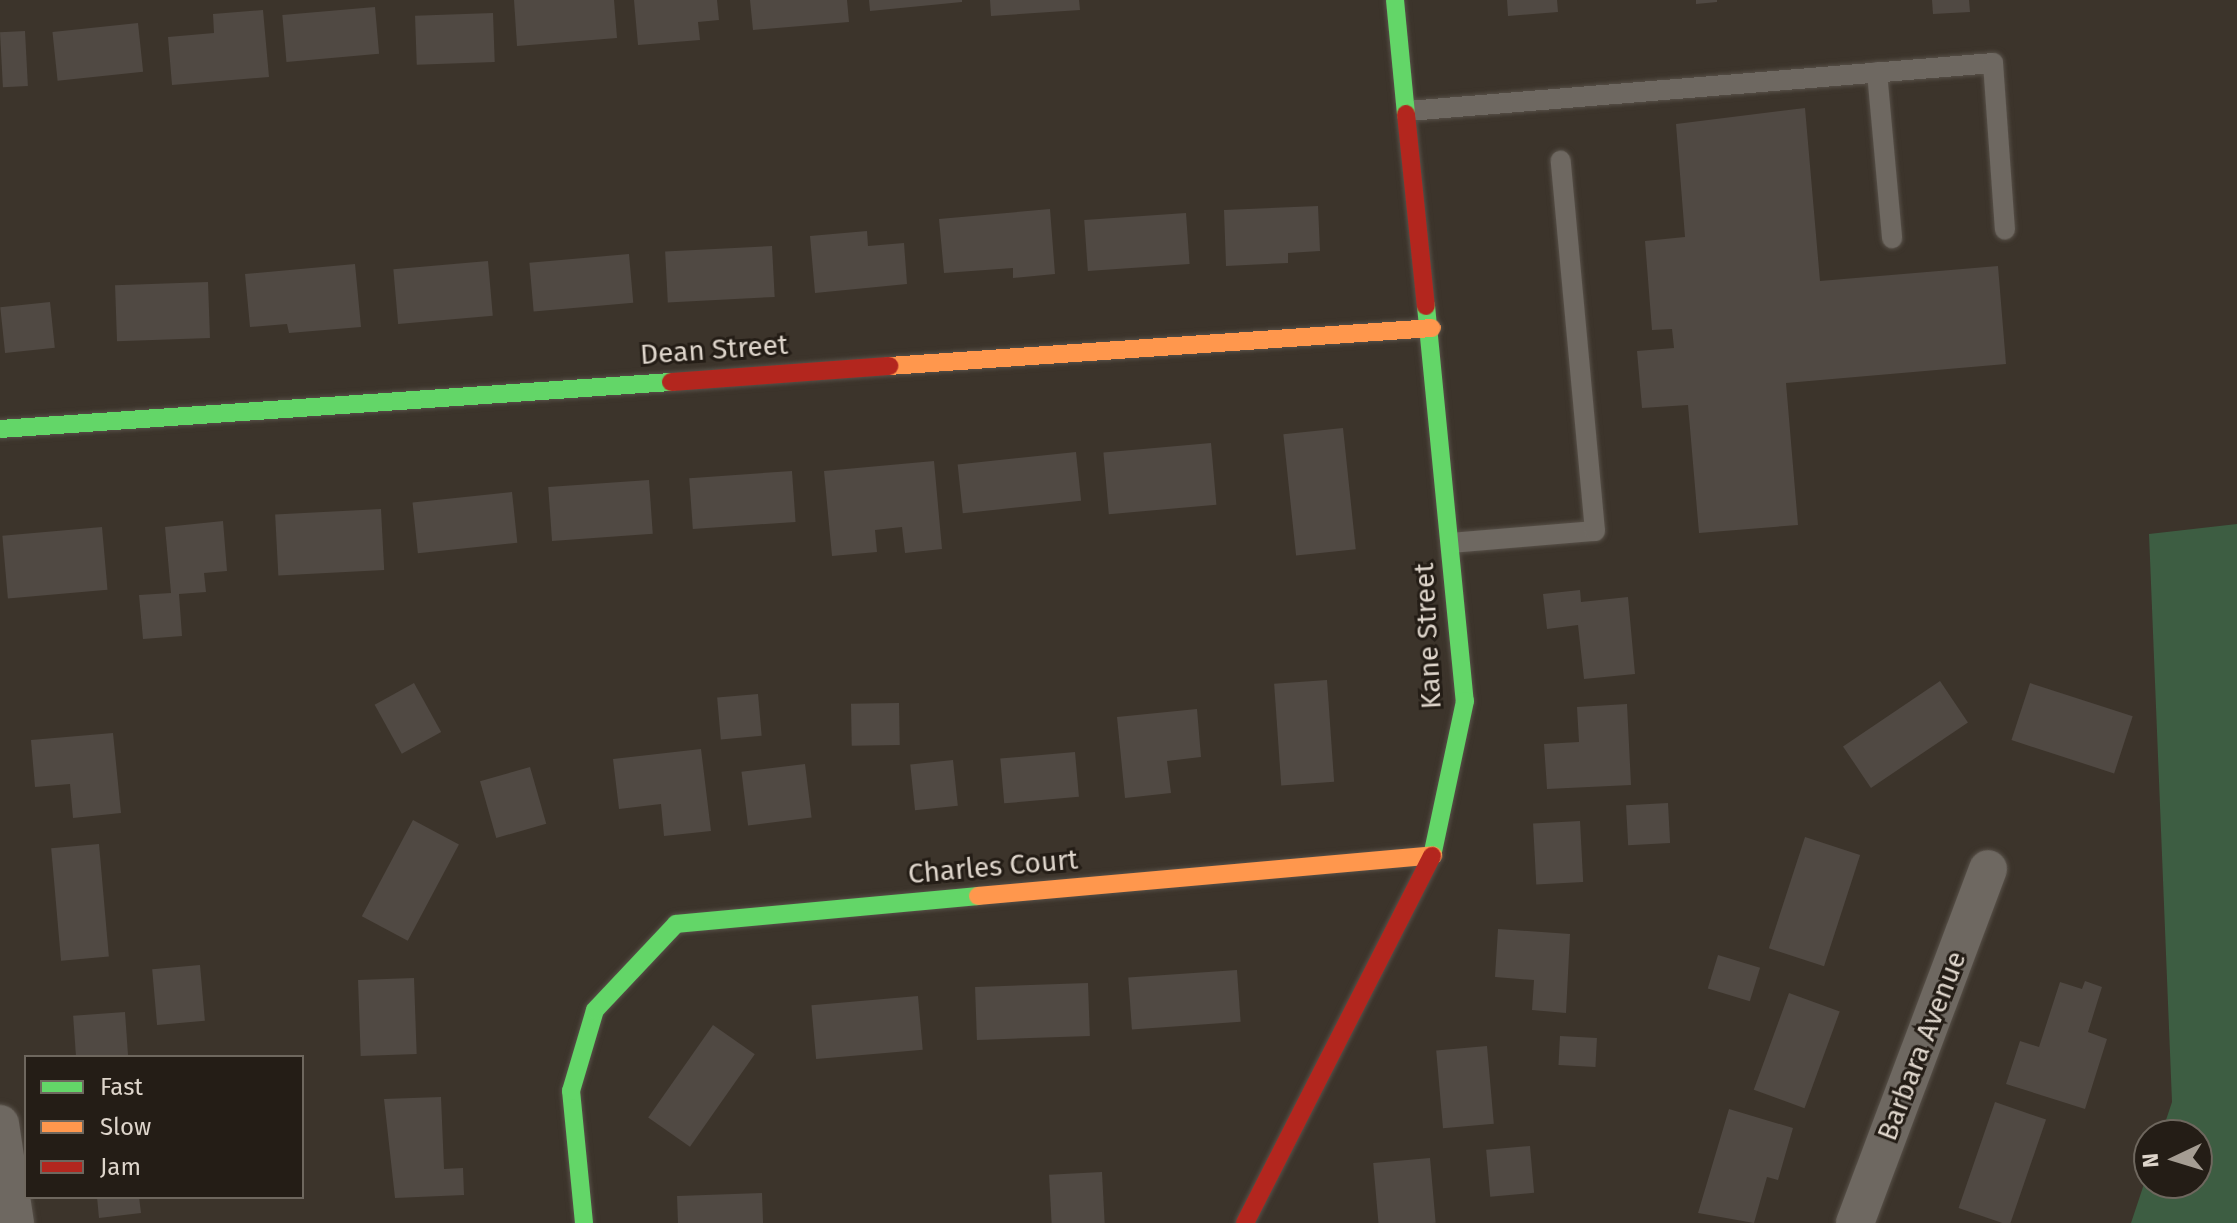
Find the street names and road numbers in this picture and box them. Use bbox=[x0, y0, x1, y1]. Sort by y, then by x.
street label: Dean Street bbox=[639, 328, 789, 372]
street label: Kane Street bbox=[1407, 562, 1449, 710]
street label: Charles Court bbox=[907, 843, 1079, 891]
street label: Barbara Avenue bbox=[1870, 947, 1974, 1145]

